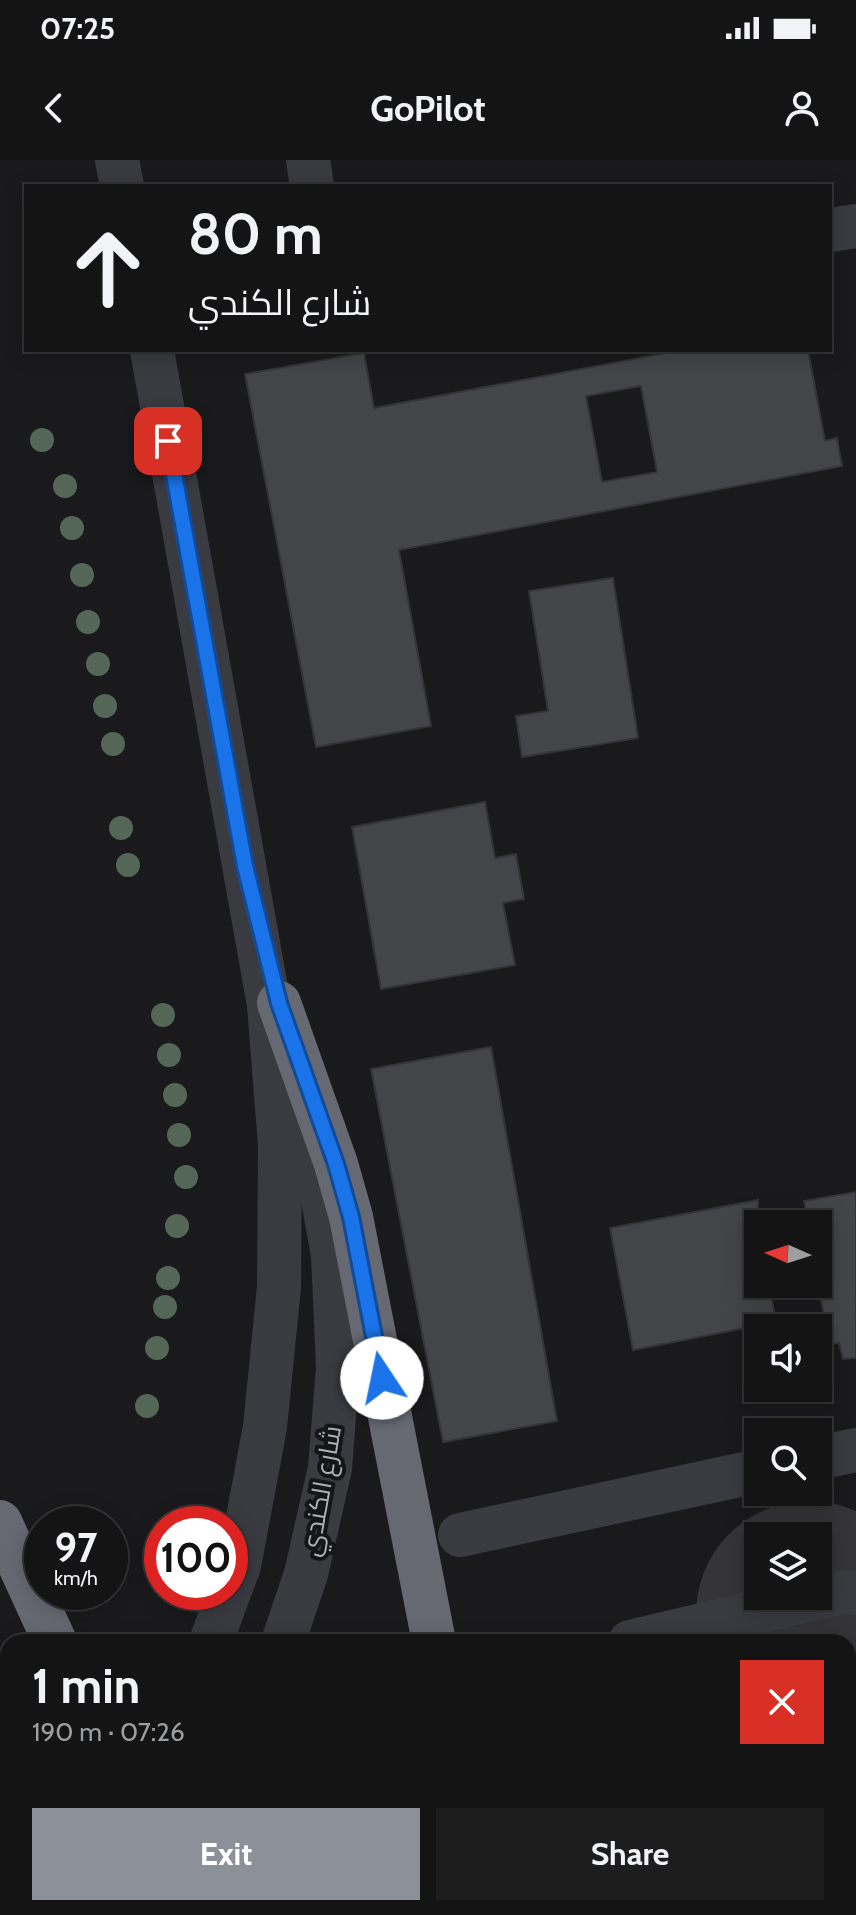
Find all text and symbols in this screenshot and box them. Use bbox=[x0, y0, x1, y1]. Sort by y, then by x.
text: 07:25 bbox=[40, 10, 115, 47]
icon: back bbox=[32, 86, 76, 130]
text: GoPilot bbox=[370, 86, 486, 130]
icon: person bbox=[780, 86, 824, 130]
text: 80 m bbox=[188, 200, 323, 268]
icon: ahead bbox=[56, 216, 160, 320]
text: شارع الكندي bbox=[188, 280, 371, 324]
pin bbox=[134, 407, 202, 475]
icon: arrive bbox=[146, 419, 190, 463]
north arrow bbox=[744, 1210, 832, 1298]
map controls bbox=[744, 1210, 832, 1610]
button: sound bbox=[744, 1314, 832, 1402]
position arrow bbox=[340, 1336, 424, 1420]
button: search bbox=[744, 1418, 832, 1506]
street label: شارع الكندي bbox=[294, 1423, 352, 1560]
speed limit sign: 100 bbox=[144, 1506, 248, 1610]
button: layers bbox=[744, 1522, 832, 1610]
text: 97 bbox=[55, 1523, 97, 1572]
text: km/h bbox=[54, 1566, 98, 1590]
text: 1 min bbox=[32, 1657, 140, 1715]
button: close bbox=[740, 1660, 824, 1744]
text: 190 m · 07:26 bbox=[32, 1716, 185, 1748]
button: Exit bbox=[32, 1808, 420, 1900]
button: Share bbox=[436, 1808, 824, 1900]

